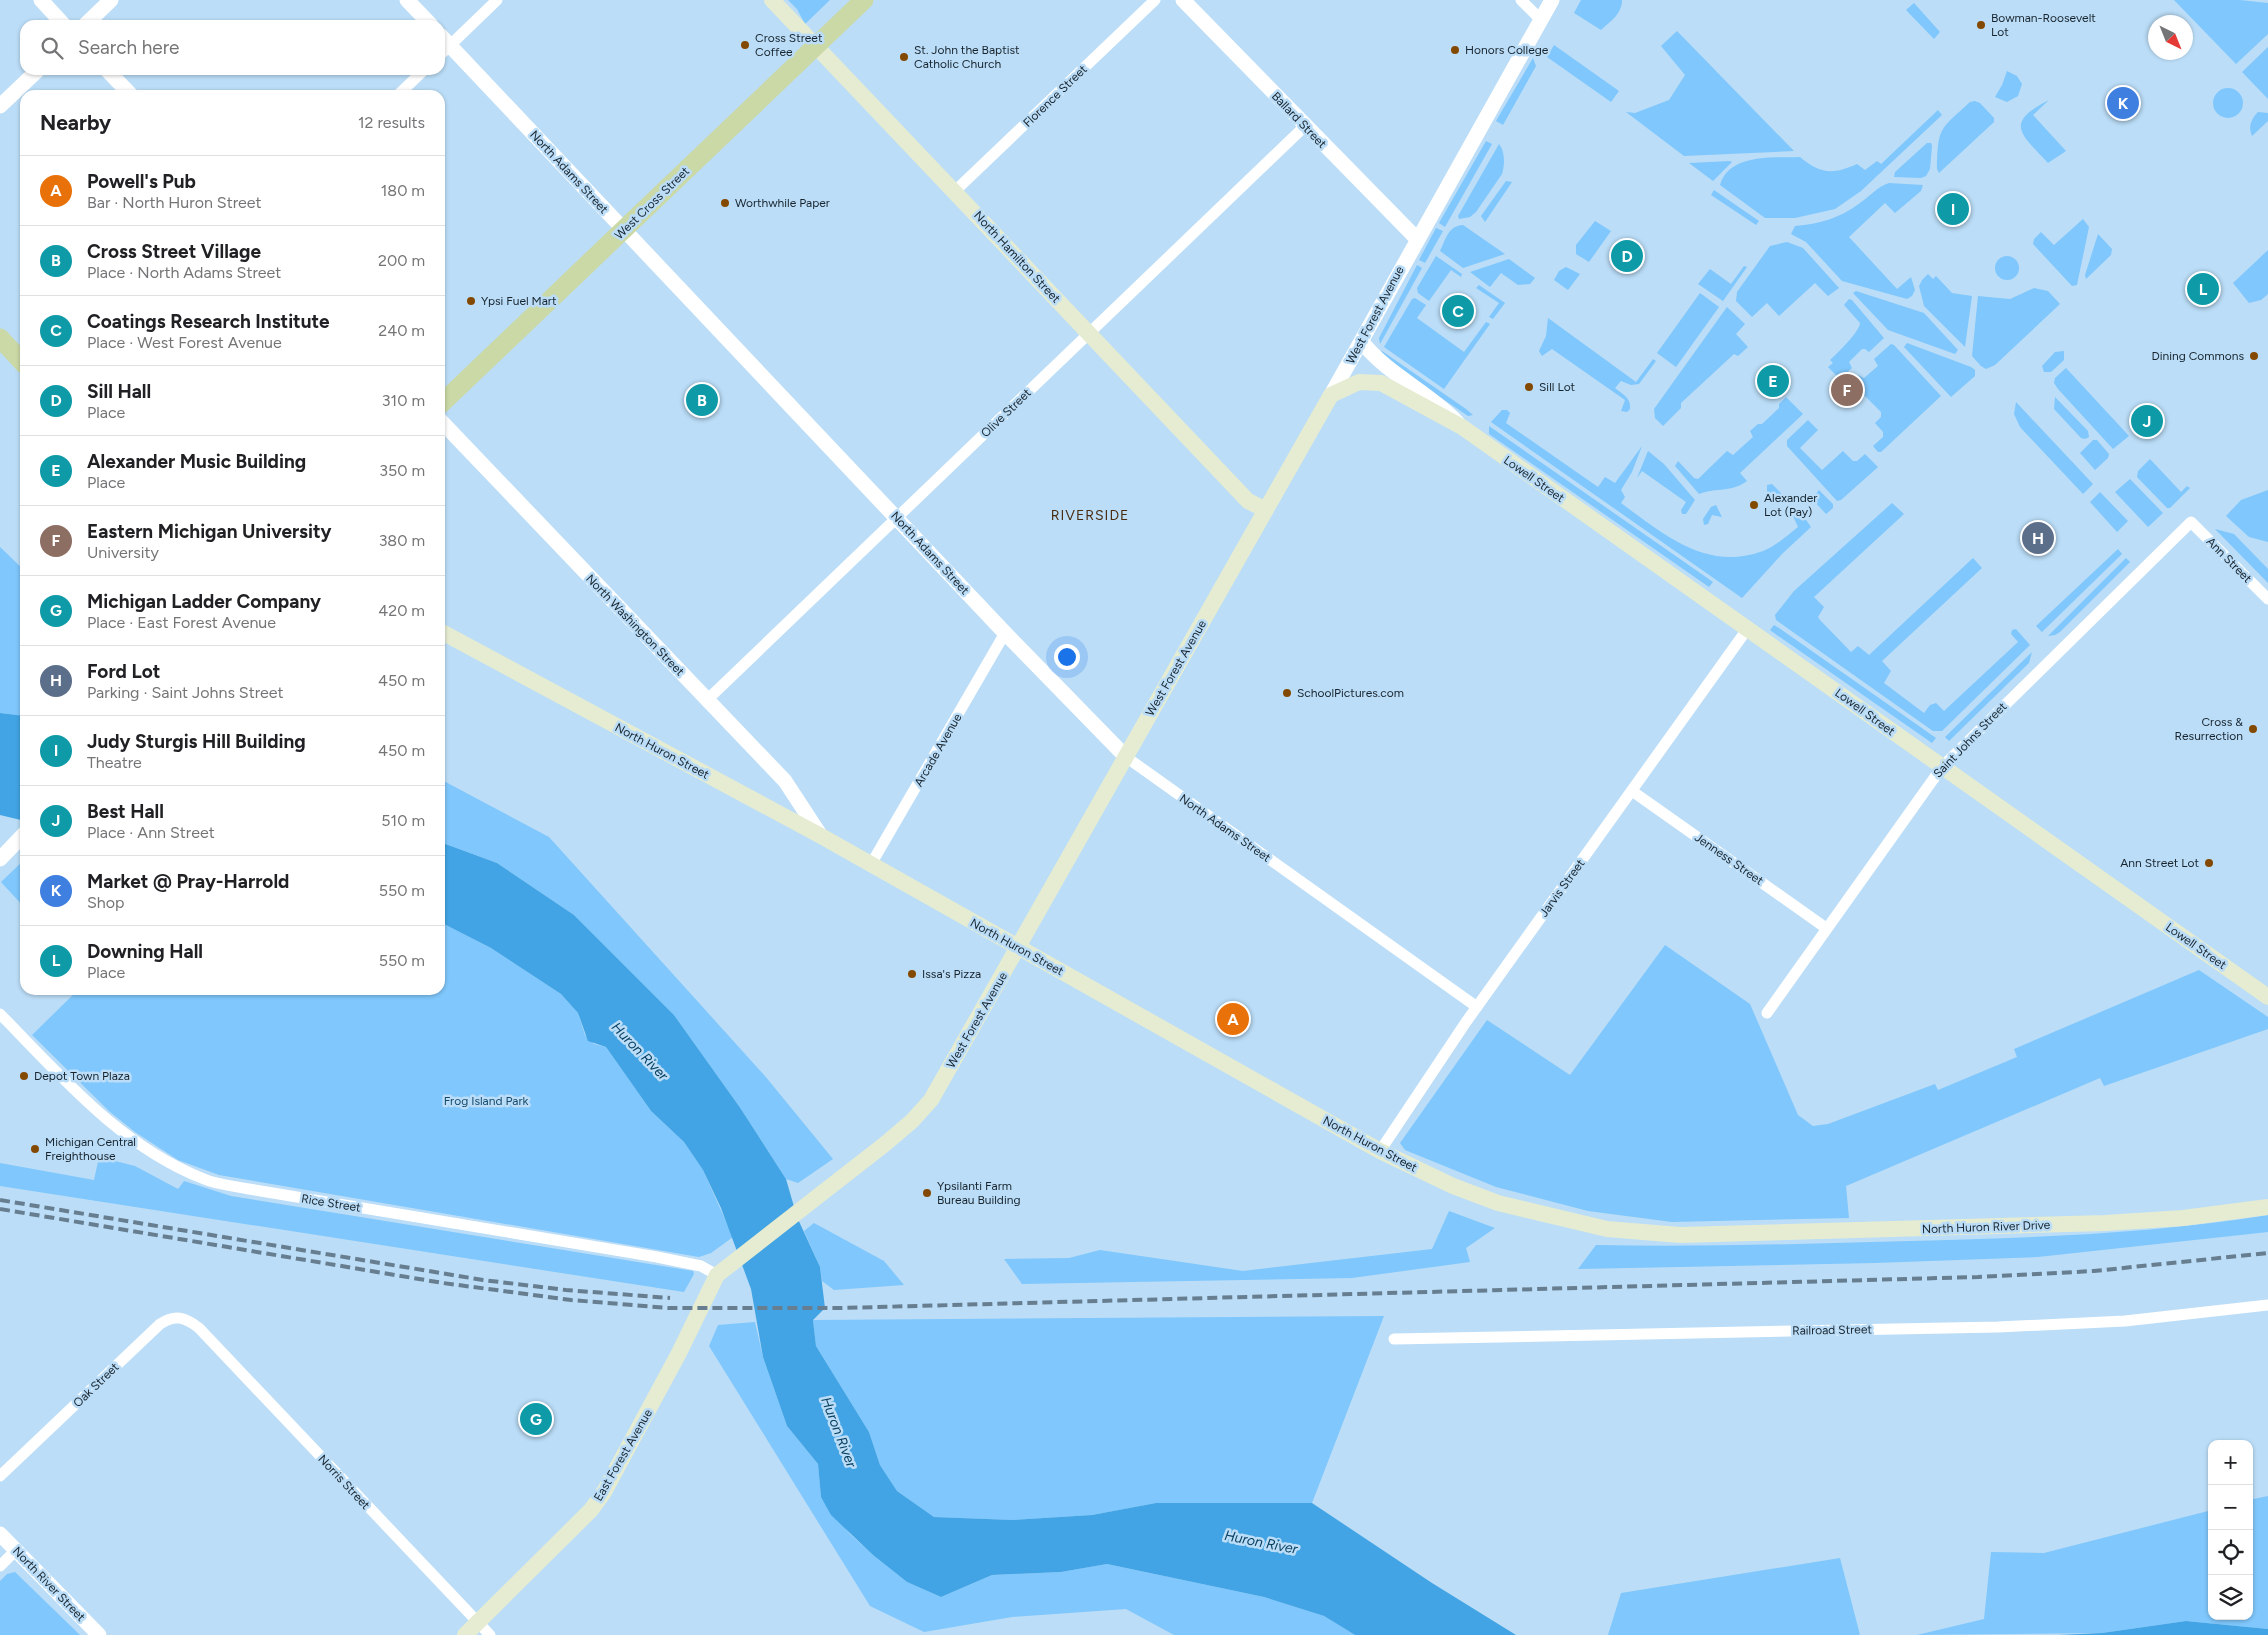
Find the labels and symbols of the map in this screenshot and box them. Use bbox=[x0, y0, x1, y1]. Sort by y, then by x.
place label: Bowman-Roosevelt Lot bbox=[1991, 11, 2096, 39]
north arrow bbox=[2148, 15, 2193, 60]
marker: Bowman-Roosevelt Lot bbox=[1975, 19, 1987, 31]
place label: Cross Street Coffee bbox=[755, 31, 823, 59]
marker: Cross Street Coffee bbox=[739, 39, 751, 51]
place label: St. John the Baptist Catholic Church bbox=[914, 43, 1020, 71]
place label: Honors College bbox=[1465, 43, 1549, 57]
marker: Honors College bbox=[1449, 44, 1461, 56]
marker: St. John the Baptist Catholic Church bbox=[898, 51, 910, 63]
street label: Florence Street bbox=[1020, 62, 1090, 130]
pin: K bbox=[2107, 84, 2139, 122]
street label: Ballard Street bbox=[1269, 89, 1330, 151]
street label: North Adams Street bbox=[527, 128, 611, 217]
street label: West Cross Street bbox=[612, 164, 692, 242]
pin: I bbox=[1937, 190, 1969, 228]
place label: Worthwhile Paper bbox=[735, 196, 830, 210]
marker: Worthwhile Paper bbox=[719, 197, 731, 209]
street label: North Hamilton Street bbox=[971, 208, 1063, 306]
pin: D bbox=[1611, 237, 1643, 275]
street label: West Forest Avenue bbox=[1343, 263, 1407, 366]
pin: L bbox=[2187, 270, 2219, 308]
pin: C bbox=[1442, 292, 1474, 330]
place label: Ypsi Fuel Mart bbox=[481, 294, 557, 308]
marker: Ypsi Fuel Mart bbox=[465, 295, 477, 307]
place label: Dining Commons bbox=[2151, 349, 2244, 363]
marker: Dining Commons bbox=[2248, 350, 2260, 362]
pin: E bbox=[1757, 362, 1789, 400]
pin: F bbox=[1831, 371, 1863, 409]
place label: Sill Lot bbox=[1539, 380, 1576, 394]
pin: B bbox=[686, 381, 718, 419]
marker: Sill Lot bbox=[1523, 381, 1535, 393]
street label: Olive Street bbox=[978, 385, 1034, 440]
pin: J bbox=[2131, 402, 2163, 440]
street label: Lowell Street bbox=[1501, 453, 1567, 505]
place label: Alexander Lot (Pay) bbox=[1764, 491, 1817, 519]
marker: Alexander Lot (Pay) bbox=[1748, 499, 1760, 511]
district label: RIVERSIDE bbox=[1051, 507, 1129, 524]
street label: North Adams Street bbox=[888, 509, 972, 598]
pin: H bbox=[2022, 519, 2054, 557]
street label: Ann Street bbox=[2204, 535, 2255, 586]
street label: North Washington Street bbox=[583, 572, 687, 679]
street label: West Forest Avenue bbox=[1143, 617, 1209, 718]
your location bbox=[1054, 644, 1080, 670]
place label: SchoolPictures.com bbox=[1297, 686, 1404, 700]
street label: Lowell Street bbox=[1832, 686, 1898, 739]
marker: SchoolPictures.com bbox=[1281, 687, 1293, 699]
street label: Saint Johns Street bbox=[1931, 699, 2010, 781]
street label: Arcade Avenue bbox=[911, 711, 965, 789]
place label: Cross & Resurrection bbox=[2175, 715, 2243, 743]
street label: North Huron Street bbox=[613, 720, 712, 782]
marker: Cross & Resurrection bbox=[2247, 723, 2259, 735]
street label: North Adams Street bbox=[1177, 791, 1274, 865]
street label: Jenness Street bbox=[1692, 830, 1766, 888]
street label: Jarvis Street bbox=[1536, 856, 1588, 919]
place label: Ann Street Lot bbox=[2120, 856, 2199, 870]
marker: Ann Street Lot bbox=[2203, 857, 2215, 869]
street label: North Huron Street bbox=[968, 916, 1066, 979]
street label: Lowell Street bbox=[2163, 920, 2229, 972]
place label: Issa's Pizza bbox=[922, 967, 981, 981]
marker: Issa's Pizza bbox=[906, 968, 918, 980]
street label: West Forest Avenue bbox=[944, 969, 1010, 1070]
pin: A bbox=[1217, 1000, 1249, 1038]
water label: Huron River bbox=[608, 1019, 672, 1085]
place label: Depot Town Plaza bbox=[34, 1069, 130, 1083]
marker: Depot Town Plaza bbox=[18, 1070, 30, 1082]
park label: Frog Island Park bbox=[444, 1094, 528, 1108]
street label: North Huron Street bbox=[1321, 1113, 1420, 1175]
place label: Michigan Central Freighthouse bbox=[45, 1135, 136, 1163]
marker: Michigan Central Freighthouse bbox=[29, 1143, 41, 1155]
place label: Ypsilanti Farm Bureau Building bbox=[937, 1179, 1020, 1207]
marker: Ypsilanti Farm Bureau Building bbox=[921, 1187, 933, 1199]
street label: Rice Street bbox=[300, 1191, 362, 1215]
street label: North Huron River Drive bbox=[1921, 1218, 2051, 1236]
street label: Railroad Street bbox=[1792, 1322, 1872, 1338]
street label: Oak Street bbox=[70, 1360, 122, 1410]
water label: Huron River bbox=[817, 1395, 860, 1471]
pin: G bbox=[520, 1400, 552, 1438]
street label: East Forest Avenue bbox=[591, 1406, 655, 1504]
street label: Norris Street bbox=[315, 1452, 373, 1512]
water label: Huron River bbox=[1223, 1527, 1300, 1558]
street label: North River Street bbox=[10, 1544, 88, 1624]

